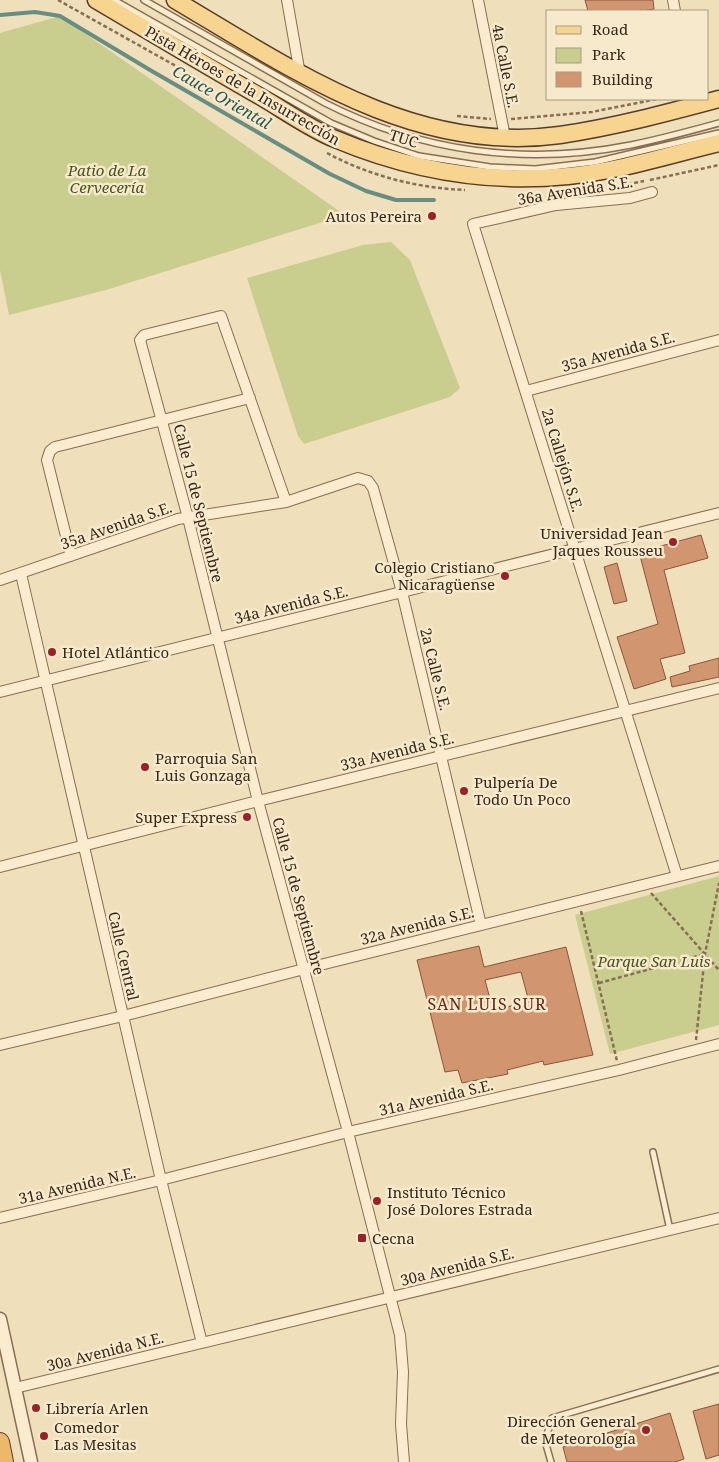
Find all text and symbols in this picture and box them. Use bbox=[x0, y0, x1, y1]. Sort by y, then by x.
legend bbox=[546, 10, 709, 100]
text: Road bbox=[592, 19, 628, 39]
street label: Pista Héroes de la Insurrección bbox=[142, 21, 345, 149]
street label: 4a Calle S.E. bbox=[488, 23, 524, 109]
text: Park bbox=[592, 44, 626, 64]
water label: Cauce Oriental bbox=[169, 60, 275, 134]
text: Building bbox=[592, 69, 653, 89]
street label: TUC bbox=[387, 124, 421, 152]
park label: Patio de La Cervecería bbox=[67, 160, 147, 197]
street label: 36a Avenida S.E. bbox=[516, 171, 634, 209]
place label: Autos Pereira bbox=[325, 206, 422, 226]
marker: Autos Pereira bbox=[426, 210, 438, 222]
street label: 35a Avenida S.E. bbox=[559, 326, 677, 376]
street label: 2a Callejón S.E. bbox=[538, 406, 588, 514]
street label: Calle 15 de Septiembre bbox=[170, 422, 228, 584]
street label: 35a Avenida S.E. bbox=[58, 497, 174, 553]
place label: Universidad Jean Jaques Rousseu bbox=[540, 523, 663, 560]
marker: Universidad Jean Jaques Rousseu bbox=[667, 536, 679, 548]
place label: Colegio Cristiano Nicaragüense bbox=[374, 557, 495, 594]
marker: Colegio Cristiano Nicaragüense bbox=[499, 570, 511, 582]
street label: 34a Avenida S.E. bbox=[232, 580, 350, 628]
street label: 2a Calle S.E. bbox=[416, 626, 456, 712]
place label: Hotel Atlántico bbox=[62, 642, 169, 662]
marker: Hotel Atlántico bbox=[46, 646, 58, 658]
street label: 33a Avenida S.E. bbox=[338, 727, 456, 775]
place label: Parroquia San Luis Gonzaga bbox=[155, 748, 258, 785]
marker: Parroquia San Luis Gonzaga bbox=[139, 761, 151, 773]
place label: Pulpería De Todo Un Poco bbox=[474, 772, 571, 809]
marker: Pulpería De Todo Un Poco bbox=[458, 785, 470, 797]
place label: Super Express bbox=[135, 807, 237, 827]
marker: Super Express bbox=[241, 811, 253, 823]
street label: Calle 15 de Septiembre bbox=[268, 815, 330, 977]
street label: 32a Avenida S.E. bbox=[358, 901, 476, 949]
street label: Calle Central bbox=[104, 909, 144, 1003]
park label: Parque San Luis bbox=[597, 951, 711, 971]
district label: SAN LUIS SUR bbox=[428, 993, 546, 1015]
street label: 31a Avenida S.E. bbox=[377, 1074, 495, 1120]
street label: 31a Avenida N.E. bbox=[16, 1162, 138, 1208]
place label: Instituto Técnico José Dolores Estrada bbox=[386, 1182, 533, 1219]
marker: Instituto Técnico José Dolores Estrada bbox=[371, 1195, 383, 1207]
place label: Cecna bbox=[372, 1228, 415, 1248]
marker: Cecna bbox=[356, 1232, 368, 1244]
street label: 30a Avenida S.E. bbox=[398, 1242, 516, 1290]
street label: 30a Avenida N.E. bbox=[44, 1327, 166, 1375]
place label: Librería Arlen bbox=[46, 1398, 149, 1418]
marker: Librería Arlen bbox=[30, 1402, 42, 1414]
place label: Dirección General de Meteorología bbox=[507, 1411, 636, 1448]
place label: Comedor Las Mesitas bbox=[54, 1417, 137, 1454]
marker: Dirección General de Meteorología bbox=[640, 1424, 652, 1436]
marker: Comedor Las Mesitas bbox=[38, 1430, 50, 1442]

